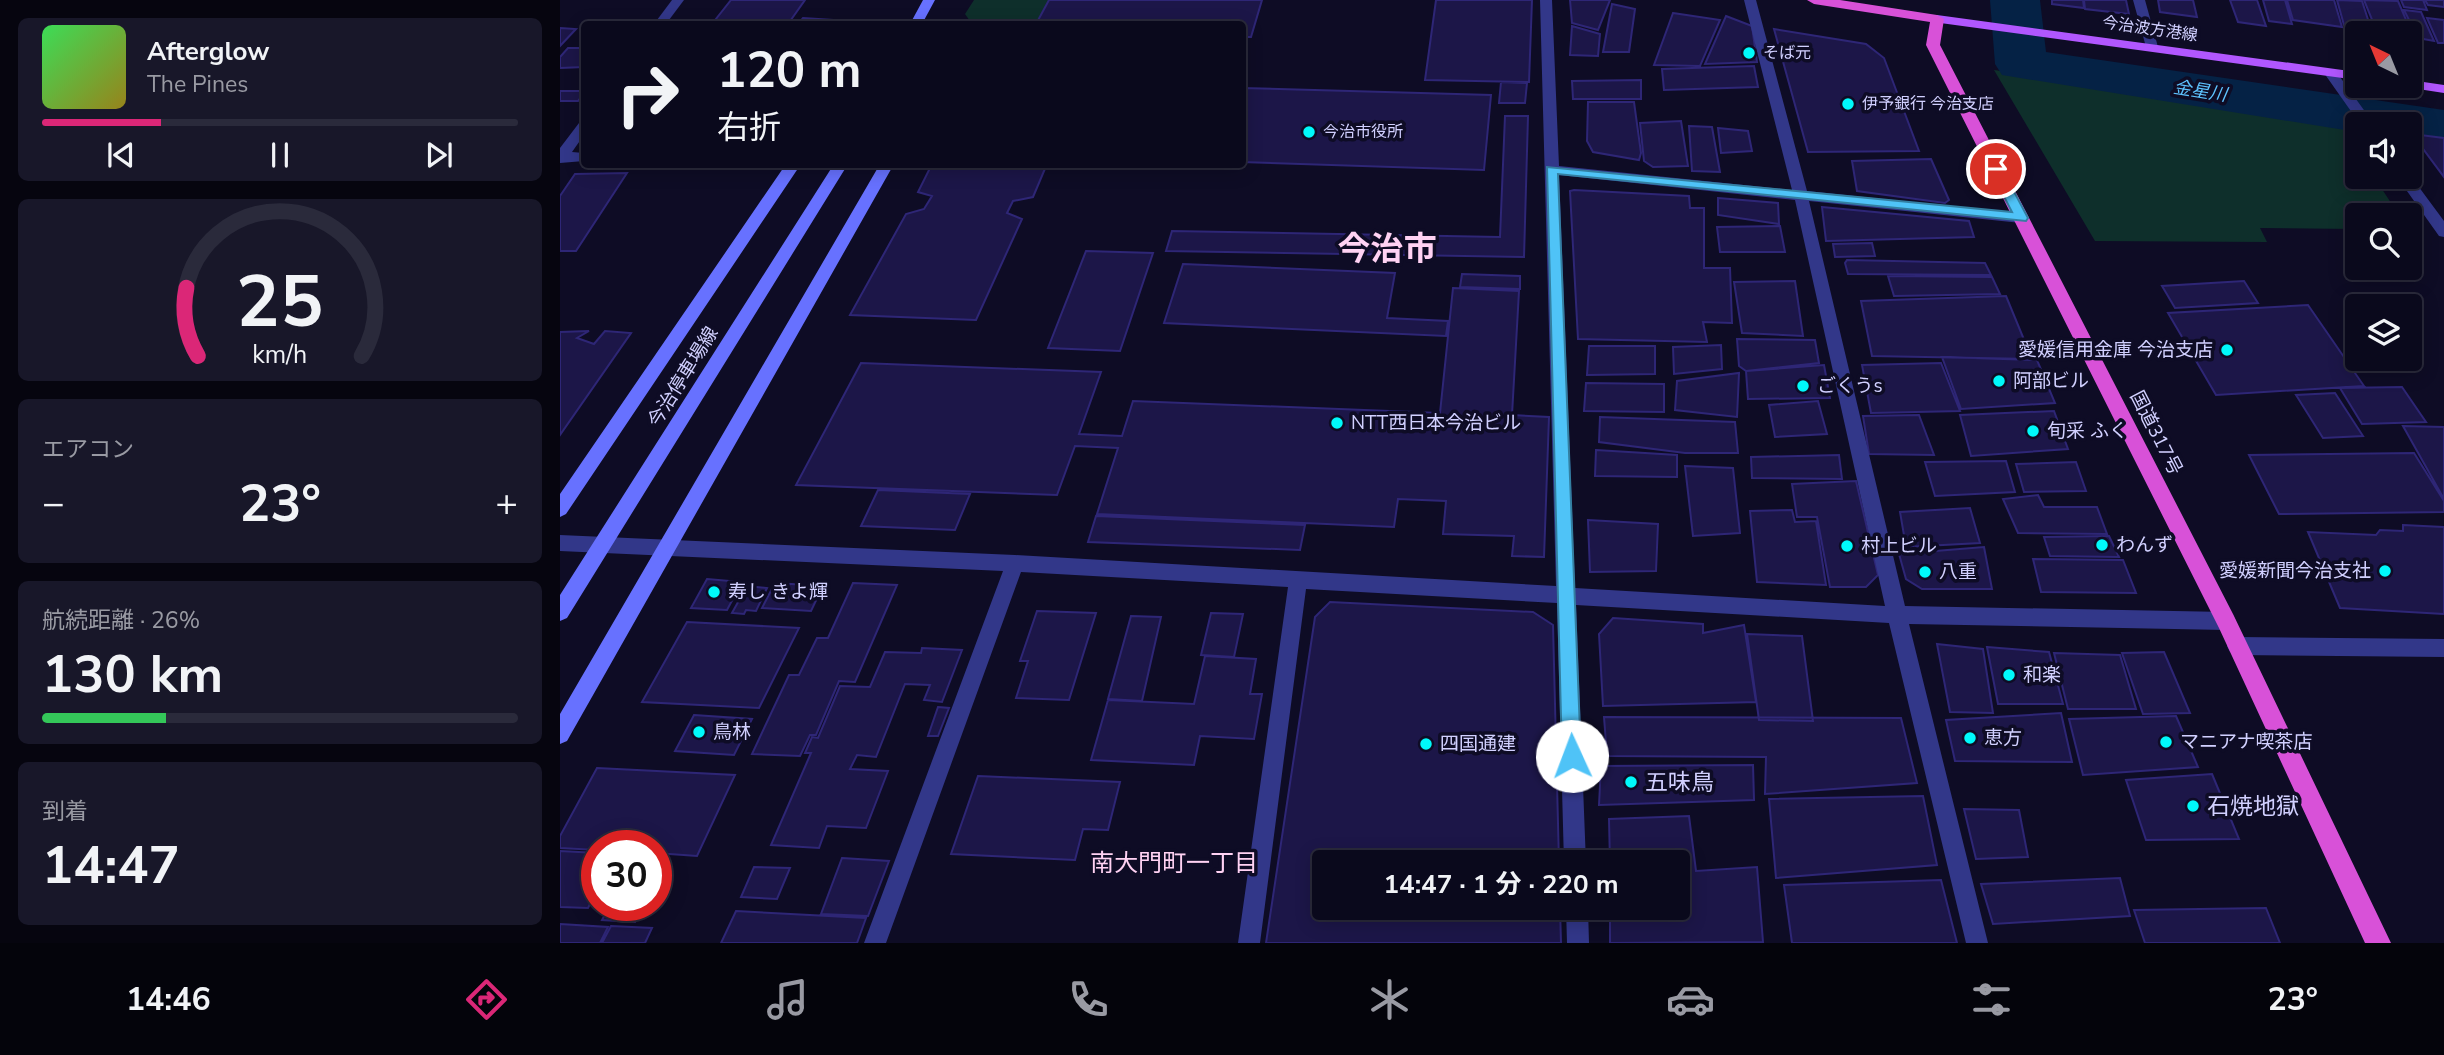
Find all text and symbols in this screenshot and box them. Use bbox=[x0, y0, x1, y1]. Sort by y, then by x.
street label: 今治波方港線 bbox=[2101, 11, 2199, 47]
north arrow bbox=[2345, 21, 2422, 98]
map controls bbox=[2345, 21, 2422, 371]
text: Afterglow bbox=[147, 34, 270, 69]
text: 120 m bbox=[717, 37, 861, 104]
place label: そば元 bbox=[1763, 42, 1811, 64]
marker: そば元 bbox=[1741, 45, 1757, 61]
icon: right bbox=[602, 49, 693, 140]
text: The Pines bbox=[147, 69, 248, 100]
water label: 金星川 bbox=[2171, 75, 2231, 107]
place label: 伊予銀行 今治支店 bbox=[1862, 93, 1994, 115]
marker: 伊予銀行 今治支店 bbox=[1840, 96, 1856, 112]
text: 右折 bbox=[717, 106, 781, 149]
button: sound bbox=[2345, 112, 2422, 189]
place label: 今治市役所 bbox=[1323, 121, 1403, 143]
marker: 今治市役所 bbox=[1301, 124, 1317, 140]
icon: previous bbox=[102, 136, 140, 174]
icon: pause bbox=[261, 136, 299, 174]
icon: next bbox=[420, 136, 458, 174]
pin bbox=[1966, 139, 2026, 199]
icon: arrive bbox=[1977, 150, 2015, 188]
button: search bbox=[2345, 203, 2422, 280]
district label: 今治市 bbox=[1338, 227, 1437, 272]
text: 25 bbox=[236, 253, 324, 353]
button: layers bbox=[2345, 294, 2422, 371]
street label: 今治停車場線 bbox=[642, 322, 724, 432]
place label: 愛媛信用金庫 今治支店 bbox=[2018, 337, 2213, 363]
text: km/h bbox=[252, 338, 308, 372]
marker: 愛媛信用金庫 今治支店 bbox=[2219, 342, 2235, 358]
place label: 阿部ビル bbox=[2013, 368, 2089, 394]
place label: ごくうs bbox=[1817, 373, 1883, 399]
marker: 阿部ビル bbox=[1991, 373, 2007, 389]
marker: ごくうs bbox=[1795, 378, 1811, 394]
street label: 国道317号 bbox=[2124, 386, 2188, 480]
place label: NTT西日本今治ビル bbox=[1351, 410, 1521, 436]
marker: NTT西日本今治ビル bbox=[1329, 415, 1345, 431]
place label: 旬采 ふく bbox=[2047, 418, 2128, 444]
marker: 旬采 ふく bbox=[2025, 423, 2041, 439]
text: エアコン bbox=[42, 434, 134, 465]
text: 23° bbox=[239, 468, 321, 539]
text: − bbox=[42, 478, 65, 529]
text: + bbox=[495, 478, 518, 529]
place label: わんず bbox=[2116, 532, 2173, 558]
place label: 村上ビル bbox=[1861, 533, 1937, 559]
marker: わんず bbox=[2094, 537, 2110, 553]
marker: 村上ビル bbox=[1839, 538, 1855, 554]
place label: 愛媛新聞今治支社 bbox=[2219, 558, 2371, 584]
place label: 八重 bbox=[1939, 559, 1977, 585]
marker: 愛媛新聞今治支社 bbox=[2377, 563, 2393, 579]
marker: 八重 bbox=[1917, 564, 1933, 580]
place label: 寿し きよ輝 bbox=[728, 579, 828, 605]
marker: 寿し きよ輝 bbox=[706, 584, 722, 600]
text: 航続距離 · 26% bbox=[42, 605, 200, 636]
text: 130 km bbox=[42, 639, 223, 710]
place label: 和楽 bbox=[2023, 662, 2061, 688]
marker: 和楽 bbox=[2001, 667, 2017, 683]
place label: 鳥林 bbox=[713, 719, 751, 745]
position arrow bbox=[1535, 719, 1609, 793]
marker: 鳥林 bbox=[691, 724, 707, 740]
place label: 恵方 bbox=[1984, 725, 2022, 751]
place label: マニアナ喫茶店 bbox=[2180, 729, 2313, 755]
marker: 恵方 bbox=[1962, 730, 1978, 746]
place label: 四国通建 bbox=[1440, 731, 1516, 757]
marker: マニアナ喫茶店 bbox=[2158, 734, 2174, 750]
marker: 四国通建 bbox=[1418, 736, 1434, 752]
place label: 五味鳥 bbox=[1645, 767, 1714, 798]
marker: 五味鳥 bbox=[1623, 774, 1639, 790]
place label: 石焼地獄 bbox=[2207, 791, 2299, 822]
text: 到着 bbox=[42, 796, 88, 827]
marker: 石焼地獄 bbox=[2185, 798, 2201, 814]
text: 14:47 bbox=[42, 830, 180, 901]
speed limit sign: 30 bbox=[581, 830, 672, 921]
district label: 南大門町一丁目 bbox=[1090, 847, 1258, 879]
text: 14:47 · 1 分 · 220 m bbox=[1383, 867, 1619, 902]
icon: directions bbox=[462, 975, 511, 1024]
icon: music bbox=[763, 975, 812, 1024]
icon: phone bbox=[1064, 975, 1113, 1024]
icon: climate bbox=[1365, 975, 1414, 1024]
icon: car bbox=[1666, 975, 1715, 1024]
icon: filters bbox=[1967, 975, 2016, 1024]
text: 14:46 bbox=[126, 978, 211, 1021]
text: 23° bbox=[2267, 978, 2318, 1021]

